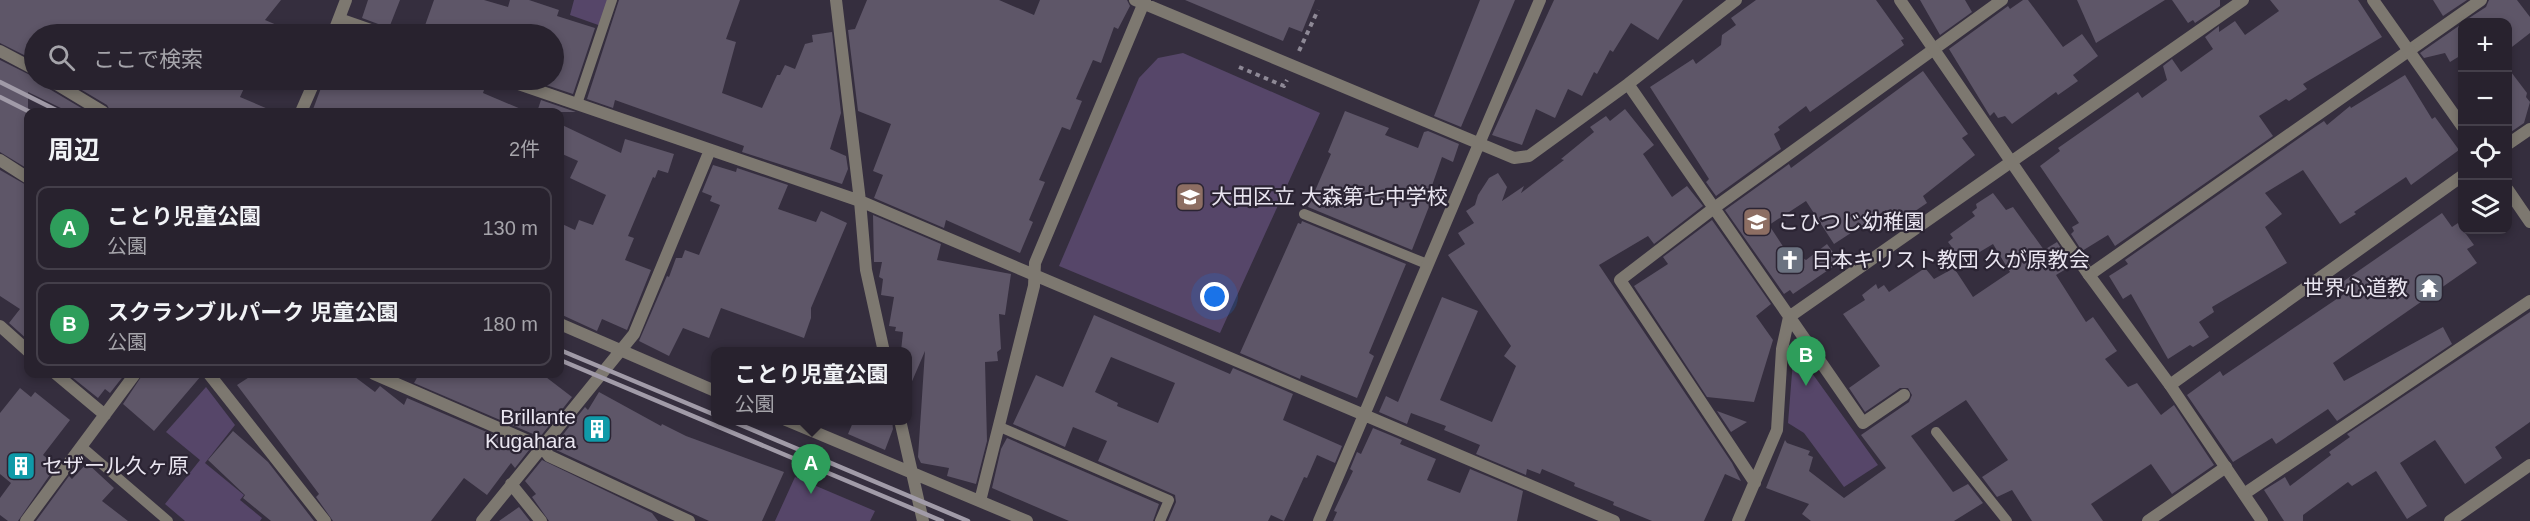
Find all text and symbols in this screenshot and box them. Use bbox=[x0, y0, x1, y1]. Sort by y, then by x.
map controls bbox=[2458, 18, 2512, 234]
button: + bbox=[2458, 18, 2512, 72]
search box bbox=[24, 24, 564, 90]
icon: search bbox=[45, 41, 78, 74]
text: ここで検索 bbox=[93, 47, 203, 72]
button: − bbox=[2458, 72, 2512, 126]
button: locate bbox=[2458, 126, 2512, 180]
text: 周辺 bbox=[48, 135, 100, 165]
text: 2件 bbox=[509, 138, 540, 160]
button: layers bbox=[2458, 180, 2512, 234]
school or university icon: 大田区立 大森第七中学校 bbox=[1174, 181, 1206, 213]
place label: 大田区立 大森第七中学校 bbox=[1211, 185, 1448, 208]
text: ことり児童公園 bbox=[107, 204, 261, 229]
school or university icon: こひつじ幼稚園 bbox=[1741, 206, 1773, 238]
place label: こひつじ幼稚園 bbox=[1778, 210, 1925, 233]
text: A bbox=[62, 217, 77, 239]
text: 130 m bbox=[482, 217, 538, 239]
text: 公園 bbox=[107, 235, 147, 257]
church icon: 日本キリスト教団 久が原教会 bbox=[1774, 244, 1806, 276]
place label: 日本キリスト教団 久が原教会 bbox=[1811, 248, 2090, 271]
temple icon: 世界心道教 bbox=[2413, 272, 2445, 304]
place label: 世界心道教 bbox=[2303, 276, 2408, 299]
your location bbox=[1200, 282, 1229, 311]
text: スクランブルパーク 児童公園 bbox=[107, 300, 398, 325]
text: B bbox=[62, 313, 77, 335]
text: 180 m bbox=[482, 313, 538, 335]
text: 公園 bbox=[107, 331, 147, 353]
pin: B bbox=[1786, 336, 1826, 386]
popup bbox=[711, 347, 912, 425]
text: ことり児童公園 bbox=[734, 362, 889, 387]
text: 公園 bbox=[734, 393, 774, 415]
place label: Brillante Kugahara bbox=[485, 405, 576, 452]
building icon: Brillante Kugahara bbox=[581, 413, 613, 445]
pin: A bbox=[792, 444, 830, 494]
building icon: セザール久ヶ原 bbox=[5, 450, 37, 482]
place label: セザール久ヶ原 bbox=[42, 454, 189, 477]

